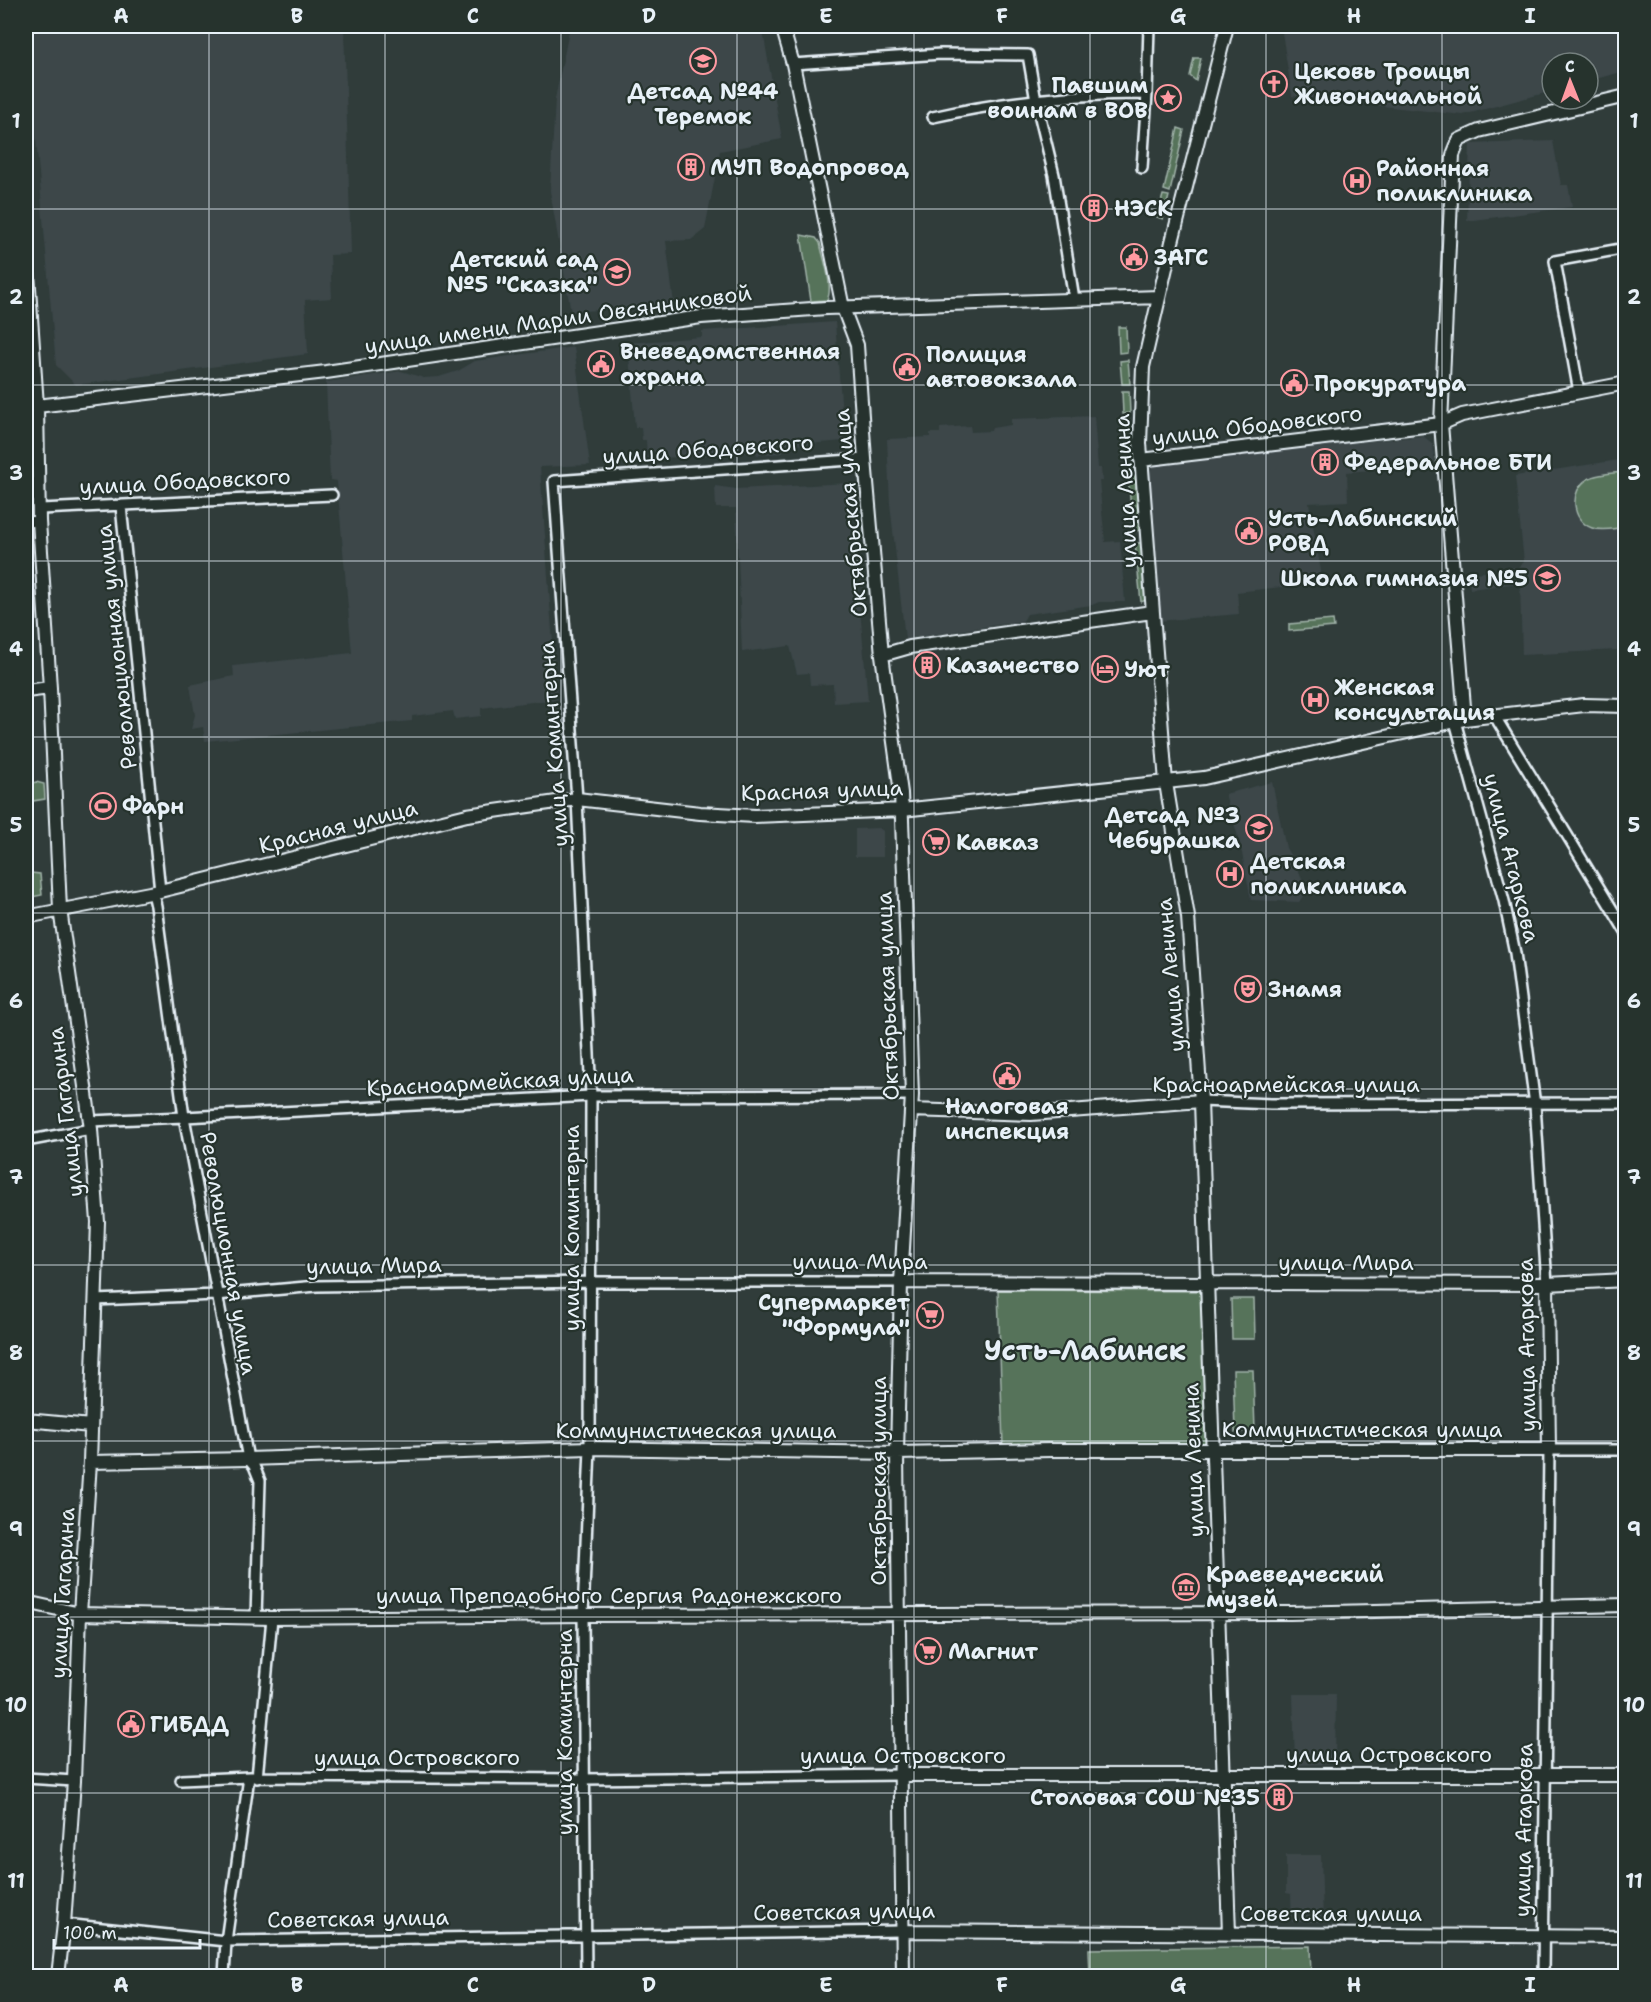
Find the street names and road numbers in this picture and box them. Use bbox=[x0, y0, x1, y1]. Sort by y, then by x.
street label: улица имени Марии Овсянниковой bbox=[363, 278, 753, 361]
street label: улица Ободовского bbox=[1150, 398, 1364, 453]
street label: Октябрьская улица bbox=[827, 407, 874, 619]
street label: улица Ленина bbox=[1107, 413, 1144, 569]
street label: улица Ободовского bbox=[602, 428, 815, 471]
street label: улица Ободовского bbox=[79, 461, 291, 502]
street label: Революционная улица bbox=[89, 523, 144, 771]
street label: улица Коминтерна bbox=[532, 640, 575, 848]
street label: улица Агаркова bbox=[1476, 770, 1547, 946]
street label: Красная улица bbox=[740, 773, 904, 808]
street label: Красная улица bbox=[256, 793, 421, 860]
street label: Октябрьская улица bbox=[869, 891, 906, 1101]
street label: улица Ленина bbox=[1149, 896, 1192, 1053]
street label: улица Гагарина bbox=[41, 1025, 90, 1199]
street label: Красноармейская улица bbox=[366, 1060, 635, 1103]
street label: Красноармейская улица bbox=[1152, 1070, 1420, 1099]
street label: улица Коминтерна bbox=[557, 1125, 586, 1331]
street label: Революционная улица bbox=[193, 1129, 264, 1377]
street label: улица Мира bbox=[792, 1247, 928, 1276]
street label: улица Мира bbox=[1278, 1248, 1414, 1277]
street label: улица Мира bbox=[306, 1250, 442, 1281]
street label: улица Агаркова bbox=[1510, 1257, 1543, 1432]
street label: Октябрьская улица bbox=[864, 1376, 893, 1586]
street label: улица Ленина bbox=[1176, 1382, 1211, 1538]
street label: Коммунистическая улица bbox=[1221, 1415, 1503, 1444]
street label: Коммунистическая улица bbox=[555, 1416, 837, 1445]
street label: улица Гагарина bbox=[44, 1506, 81, 1679]
street label: улица Преподобного Сергия Радонежского bbox=[376, 1581, 842, 1610]
street label: улица Коминтерна bbox=[550, 1629, 579, 1835]
street label: улица Островского bbox=[1286, 1740, 1492, 1769]
street label: улица Островского bbox=[800, 1741, 1006, 1770]
street label: улица Агаркова bbox=[1507, 1742, 1540, 1917]
street label: улица Островского bbox=[314, 1743, 520, 1772]
street label: Советская улица bbox=[753, 1895, 936, 1928]
street label: Советская улица bbox=[1240, 1899, 1422, 1928]
street label: Советская улица bbox=[267, 1902, 450, 1935]

